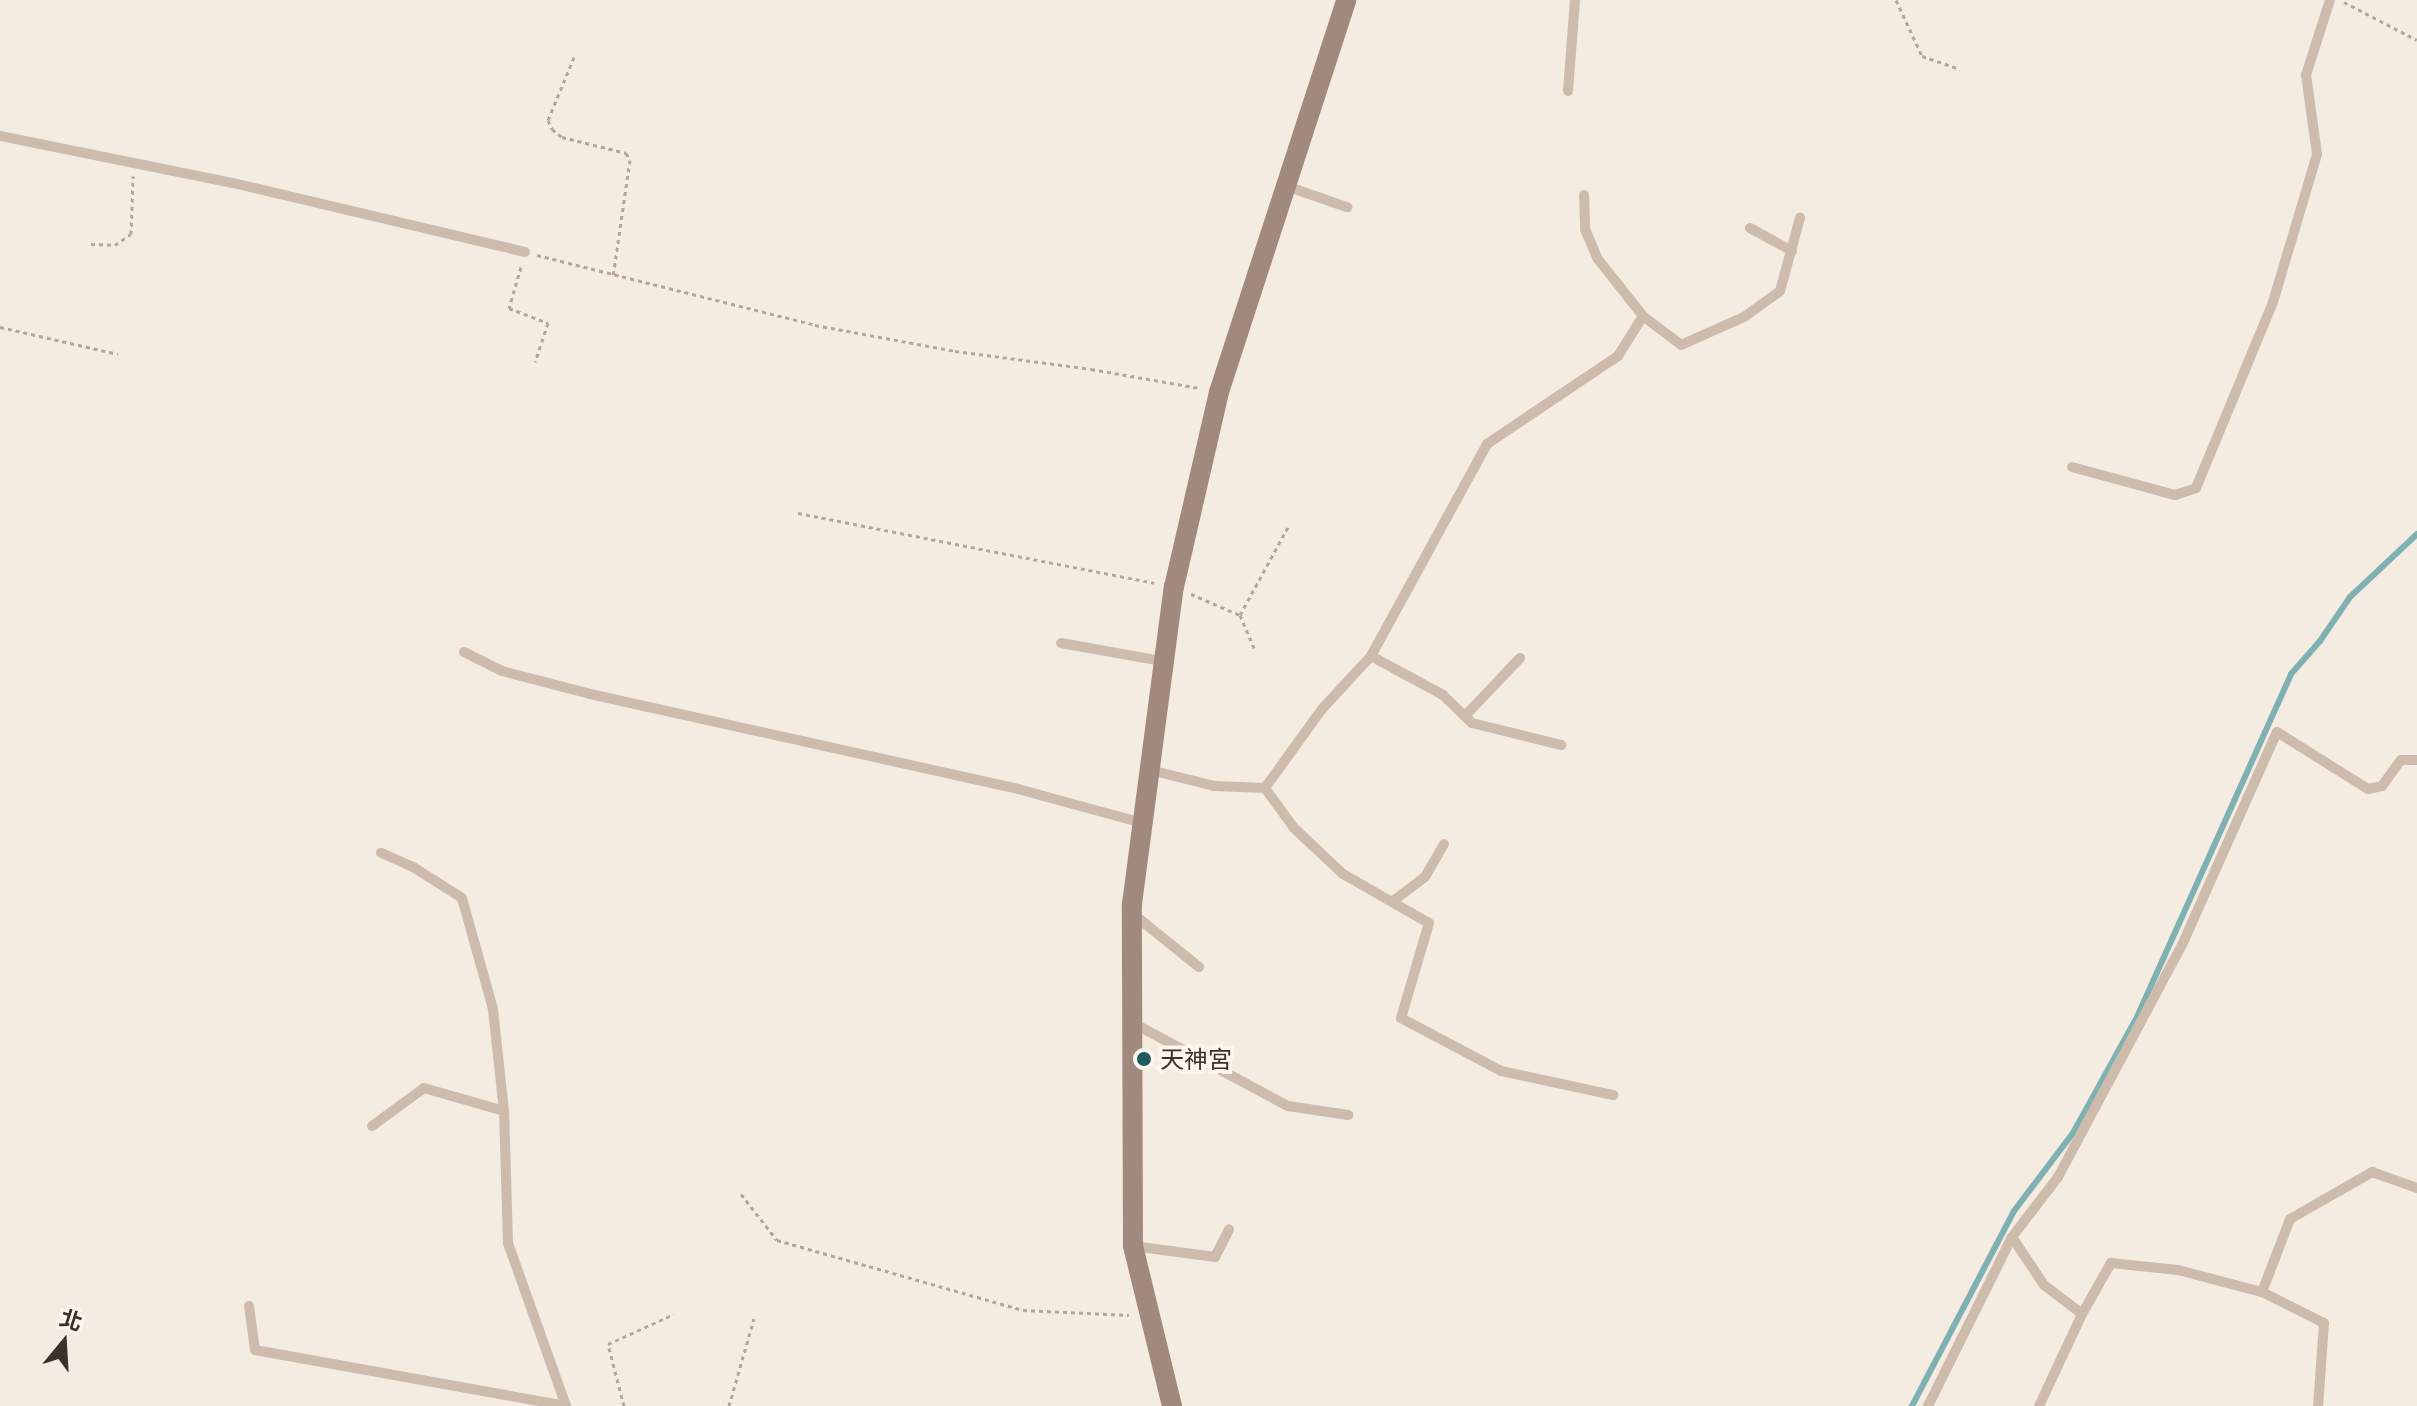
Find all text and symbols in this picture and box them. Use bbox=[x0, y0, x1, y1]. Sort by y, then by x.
place label: 天神宮 bbox=[1160, 1045, 1232, 1073]
marker: 天神宮 bbox=[1135, 1050, 1153, 1068]
north arrow bbox=[24, 1302, 104, 1382]
text: 北 bbox=[57, 1303, 86, 1335]

